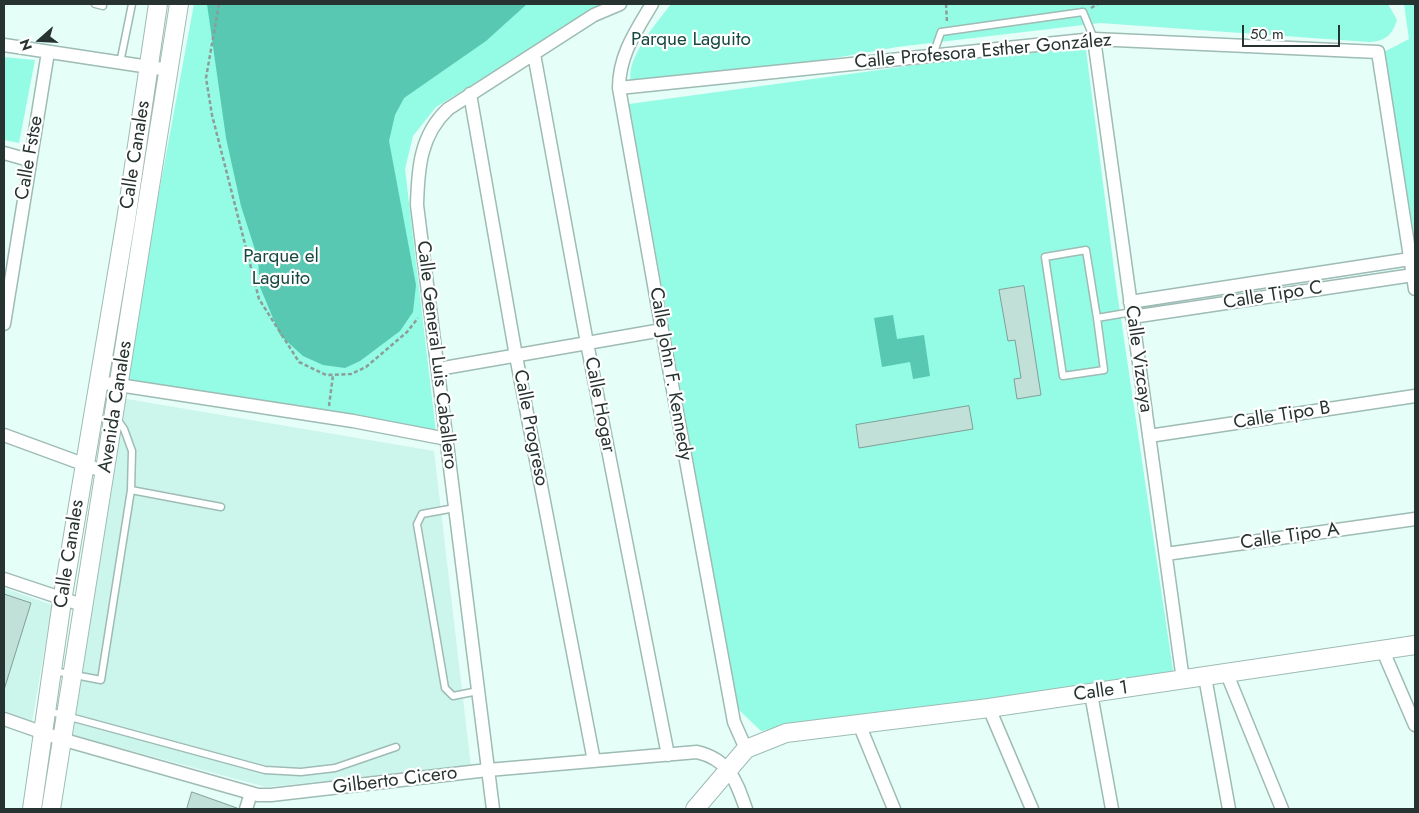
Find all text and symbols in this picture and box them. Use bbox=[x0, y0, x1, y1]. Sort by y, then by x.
north arrow bbox=[15, 15, 65, 65]
scale bar bbox=[1244, 15, 1342, 47]
text: 50 m bbox=[1250, 23, 1284, 45]
park label: Parque Laguito bbox=[631, 29, 751, 51]
street label: Calle Profesora Esther González bbox=[854, 29, 1112, 75]
text: N bbox=[15, 36, 37, 53]
street label: Calle Canales bbox=[116, 99, 156, 211]
street label: Calle Fstse bbox=[11, 114, 49, 202]
street label: Calle General Luis Caballero bbox=[411, 239, 461, 471]
park label: Parque el Laguito bbox=[243, 246, 319, 290]
street label: Calle Tipo C bbox=[1222, 277, 1324, 315]
street label: Calle John F. Kennedy bbox=[644, 286, 696, 462]
street label: Calle Vizcaya bbox=[1119, 304, 1157, 414]
street label: Avenida Canales bbox=[94, 339, 138, 475]
street label: Calle Hogar bbox=[579, 355, 619, 455]
street label: Calle Progreso bbox=[508, 368, 552, 488]
street label: Calle Tipo B bbox=[1232, 397, 1332, 435]
street label: Calle Canales bbox=[50, 498, 90, 610]
street label: Calle Tipo A bbox=[1239, 519, 1341, 555]
street label: Calle 1 bbox=[1072, 677, 1130, 707]
street label: Gilberto Cicero bbox=[331, 762, 459, 800]

